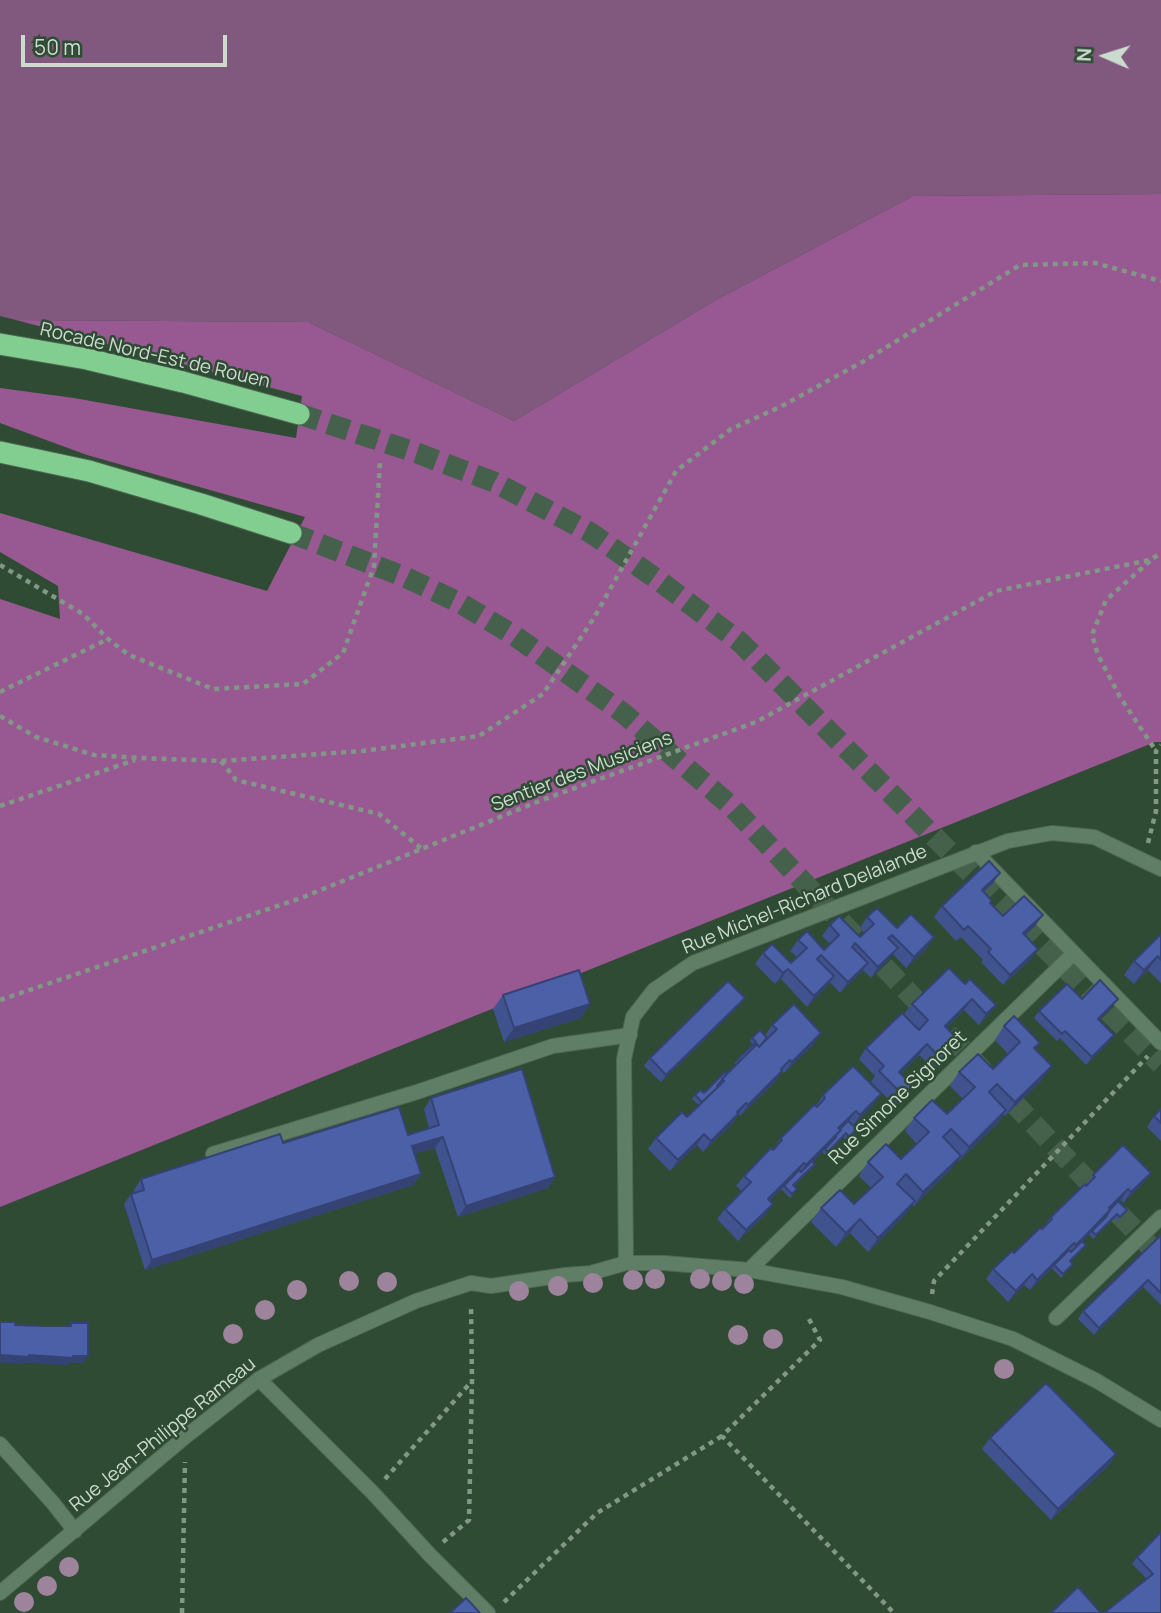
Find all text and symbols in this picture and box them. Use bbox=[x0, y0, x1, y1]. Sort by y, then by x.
scale bar bbox=[24, 21, 231, 65]
north arrow bbox=[1070, 21, 1140, 91]
text: 50 m bbox=[34, 33, 81, 61]
text: N bbox=[1071, 47, 1097, 62]
street label: Rocade Nord-Est de Rouen bbox=[38, 318, 272, 394]
street label: Sentier des Musiciens bbox=[488, 727, 676, 817]
street label: Rue Michel-Richard Delalande bbox=[679, 840, 931, 960]
street label: Rue Simone Signoret bbox=[824, 1026, 972, 1170]
street label: Rue Jean-Philippe Rameau bbox=[65, 1353, 261, 1517]

